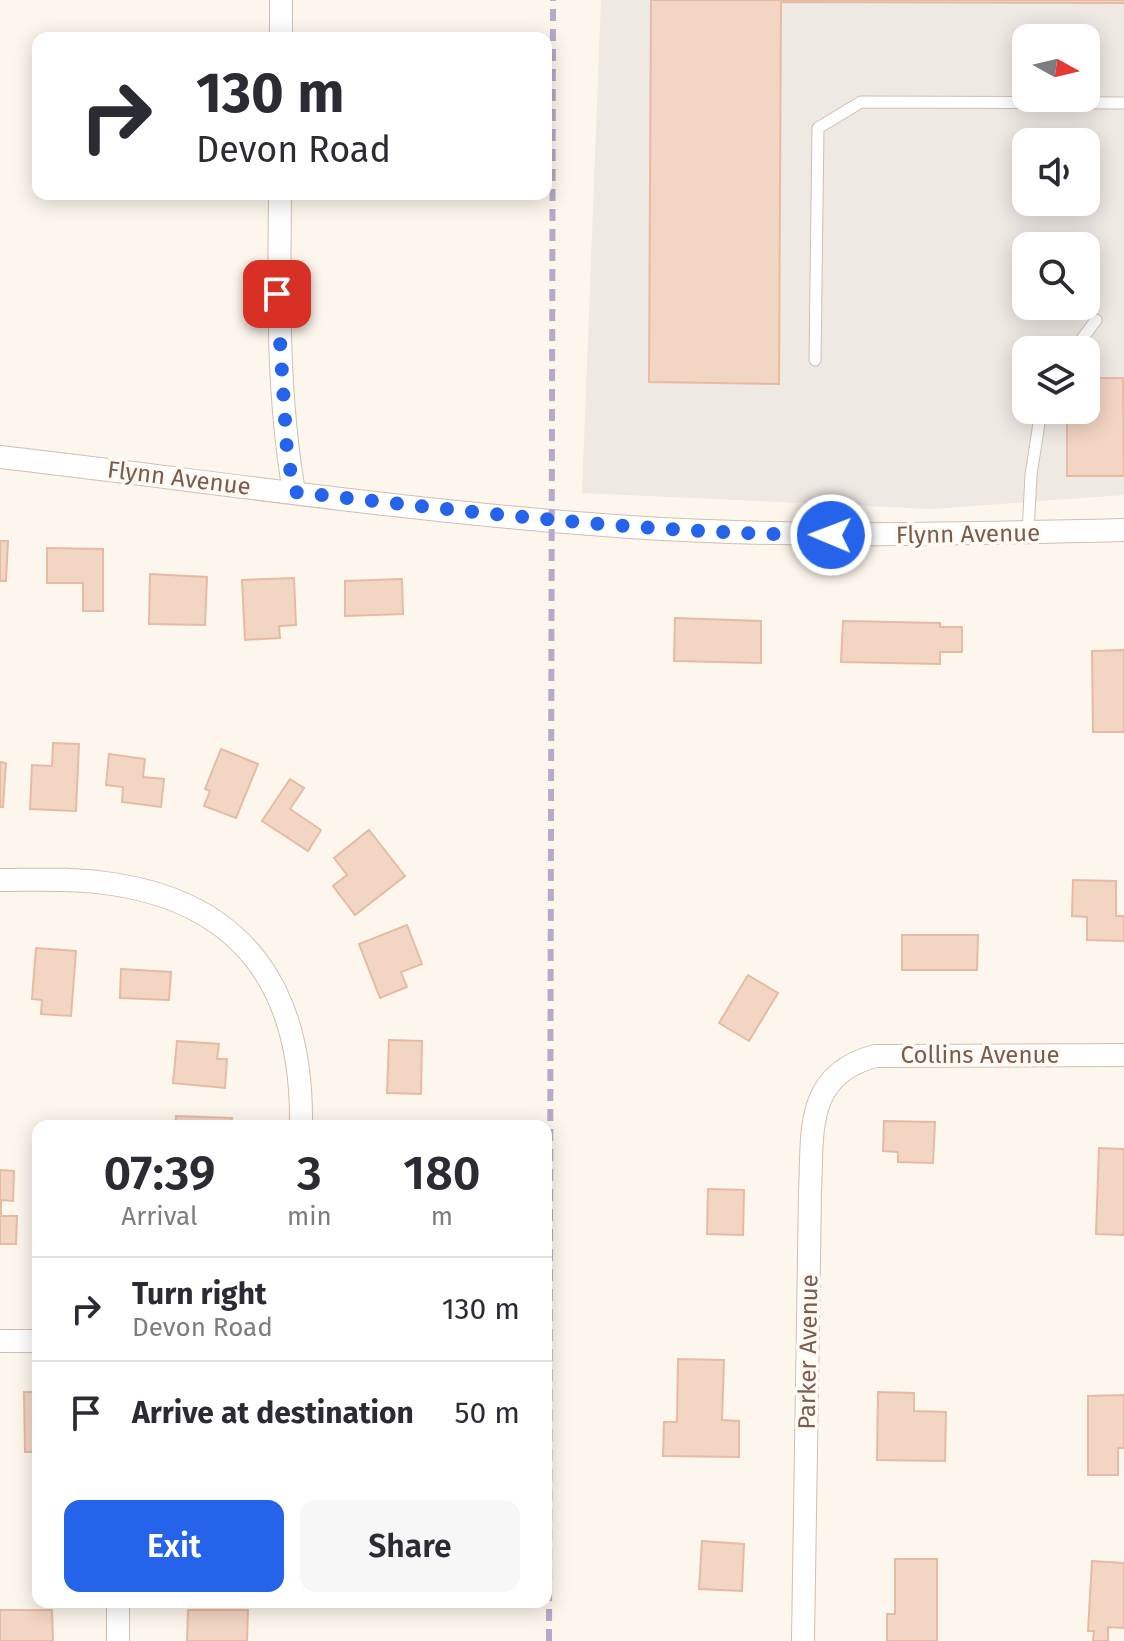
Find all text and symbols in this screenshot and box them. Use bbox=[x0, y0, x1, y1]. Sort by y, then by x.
north arrow bbox=[1012, 24, 1100, 112]
map controls bbox=[1012, 24, 1100, 424]
text: 130 m bbox=[196, 60, 344, 127]
icon: right bbox=[64, 64, 168, 168]
text: Devon Road bbox=[196, 128, 391, 172]
button: sound bbox=[1012, 128, 1100, 216]
button: search bbox=[1012, 232, 1100, 320]
pin bbox=[243, 260, 311, 328]
icon: arrive bbox=[255, 272, 299, 316]
button: layers bbox=[1012, 336, 1100, 424]
street label: Flynn Avenue bbox=[106, 455, 252, 501]
position arrow bbox=[789, 493, 873, 577]
street label: Flynn Avenue bbox=[896, 519, 1040, 549]
street label: Collins Avenue bbox=[900, 1041, 1060, 1069]
text: 07:39 bbox=[104, 1144, 215, 1202]
text: 3 bbox=[297, 1144, 322, 1202]
text: 180 bbox=[403, 1144, 480, 1202]
text: Arrival bbox=[121, 1201, 198, 1232]
text: min bbox=[287, 1201, 332, 1232]
text: m bbox=[431, 1201, 453, 1232]
street label: Parker Avenue bbox=[793, 1274, 823, 1430]
text: Turn right bbox=[132, 1276, 267, 1312]
icon: right bbox=[64, 1287, 108, 1331]
text: 130 m bbox=[442, 1291, 520, 1327]
text: Devon Road bbox=[132, 1312, 273, 1343]
icon: arrive bbox=[64, 1391, 108, 1435]
text: Arrive at destination bbox=[132, 1395, 414, 1431]
text: 50 m bbox=[455, 1395, 520, 1431]
button: Exit bbox=[64, 1500, 284, 1592]
button: Share bbox=[300, 1500, 520, 1592]

